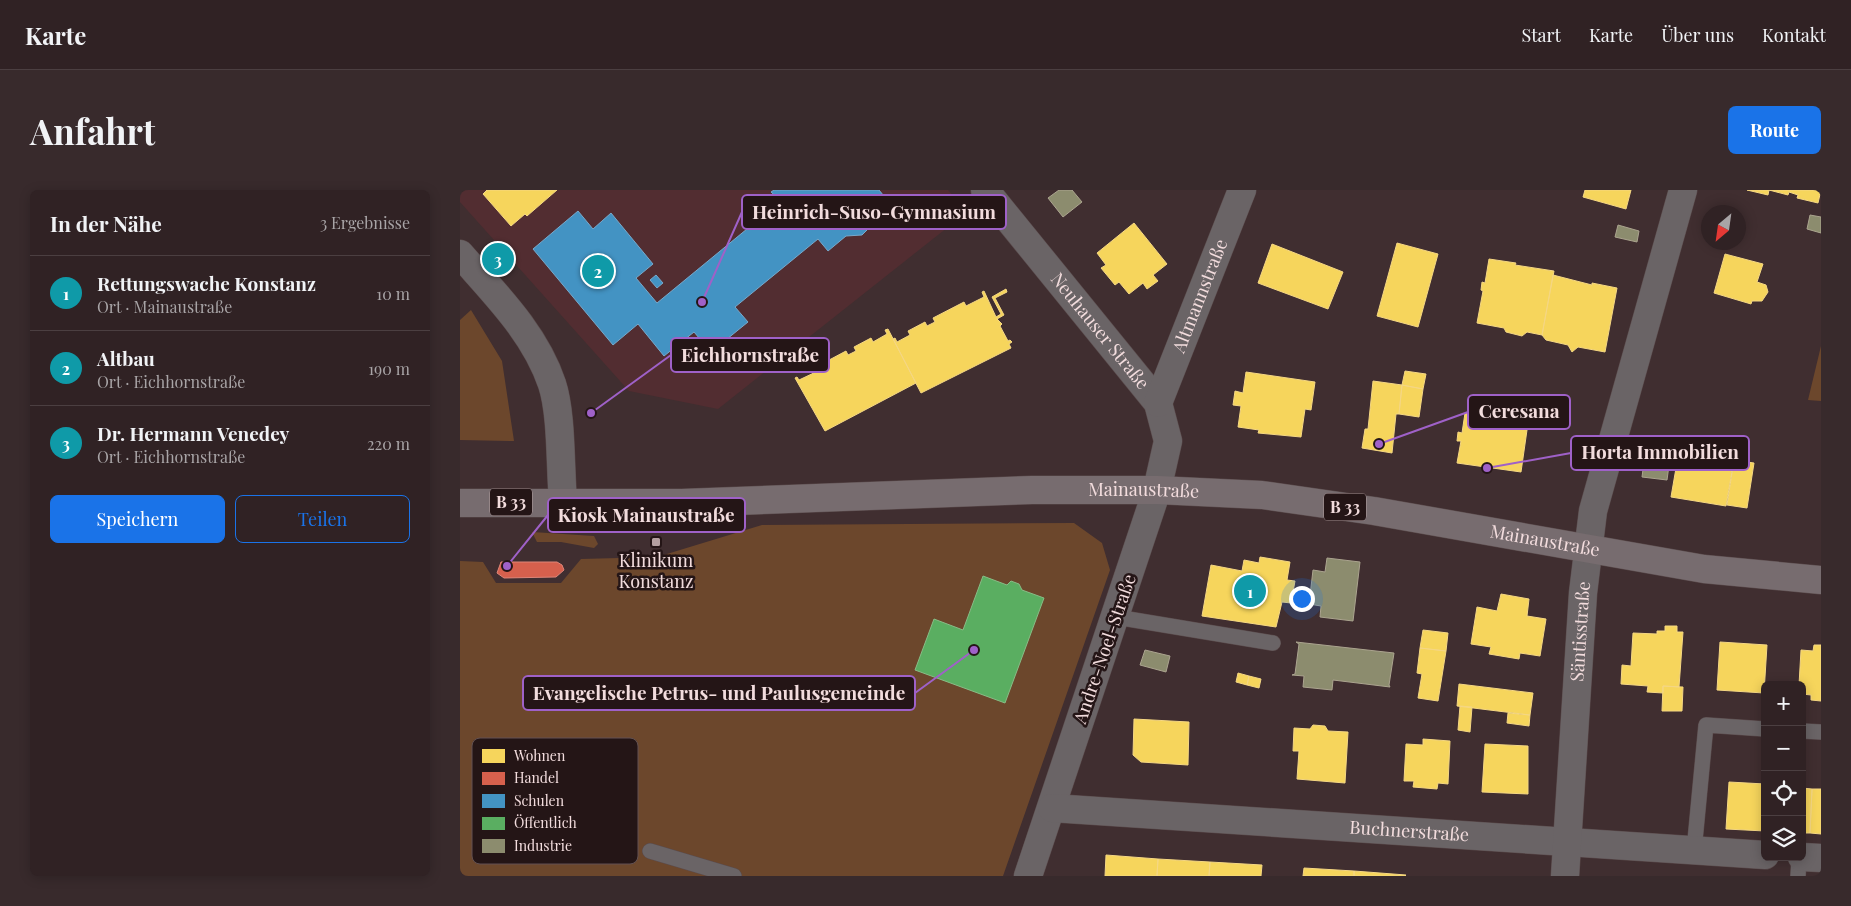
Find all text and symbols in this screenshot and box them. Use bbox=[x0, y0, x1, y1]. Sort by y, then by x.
text: Karte bbox=[25, 19, 86, 51]
text: Start bbox=[1521, 23, 1561, 47]
text: Karte bbox=[1589, 23, 1633, 47]
text: Über uns bbox=[1661, 23, 1734, 47]
text: Kontakt bbox=[1762, 23, 1826, 47]
button: Route bbox=[1728, 106, 1821, 154]
text: Anfahrt bbox=[30, 107, 155, 154]
callout: Heinrich-Suso-Gymnasium bbox=[742, 195, 1006, 229]
text: Heinrich-Suso-Gymnasium bbox=[752, 198, 996, 224]
north arrow bbox=[1701, 205, 1746, 250]
text: In der Nähe bbox=[50, 209, 162, 237]
text: 3 Ergebnisse bbox=[320, 212, 410, 233]
street label: Altmannstraße bbox=[1166, 235, 1233, 357]
pin: 3 bbox=[482, 240, 514, 278]
pin: 2 bbox=[582, 252, 614, 290]
street label: Neuhauser Straße bbox=[1046, 267, 1155, 394]
text: Rettungswache Konstanz bbox=[97, 270, 316, 296]
text: 1 bbox=[63, 283, 69, 304]
text: 10 m bbox=[376, 283, 410, 304]
text: Ort · Mainaustraße bbox=[97, 296, 232, 317]
callout: Eichhornstraße bbox=[671, 338, 829, 372]
text: Eichhornstraße bbox=[681, 341, 819, 367]
text: Altbau bbox=[97, 345, 155, 371]
text: 2 bbox=[62, 358, 70, 379]
text: 190 m bbox=[368, 358, 410, 379]
text: Ort · Eichhornstraße bbox=[97, 371, 245, 392]
callout: Ceresana bbox=[1468, 395, 1570, 429]
text: Ceresana bbox=[1478, 397, 1560, 423]
text: Dr. Hermann Venedey bbox=[97, 420, 289, 446]
text: 3 bbox=[62, 433, 70, 454]
text: 220 m bbox=[367, 433, 410, 454]
callout: Horta Immobilien bbox=[1571, 436, 1749, 470]
text: Horta Immobilien bbox=[1581, 438, 1739, 464]
text: Ort · Eichhornstraße bbox=[97, 446, 245, 467]
street label: Mainaustraße bbox=[1088, 477, 1200, 503]
road number: B 33 bbox=[490, 488, 532, 516]
road number: B 33 bbox=[1324, 494, 1366, 520]
button: Speichern bbox=[50, 495, 225, 543]
button: Teilen bbox=[235, 495, 410, 543]
callout: Kiosk Mainaustraße bbox=[548, 498, 745, 532]
text: Kiosk Mainaustraße bbox=[557, 501, 735, 527]
street label: Mainaustraße bbox=[1488, 519, 1602, 561]
marker: Klinikum Konstanz bbox=[650, 536, 662, 548]
place label: Klinikum Konstanz bbox=[618, 548, 694, 593]
street label: Andre-Noel-Straße bbox=[1067, 571, 1141, 727]
pin: 1 bbox=[1234, 572, 1266, 610]
street label: Säntisstraße bbox=[1564, 580, 1595, 682]
your location bbox=[1289, 586, 1315, 612]
callout: Evangelische Petrus- und Paulusgemeinde bbox=[523, 676, 915, 710]
text: Evangelische Petrus- und Paulusgemeinde bbox=[533, 679, 905, 705]
map controls bbox=[1761, 681, 1806, 861]
button: + bbox=[1761, 681, 1806, 726]
button: − bbox=[1761, 726, 1806, 771]
legend bbox=[472, 738, 638, 864]
text: Wohnen bbox=[513, 746, 566, 765]
text: Handel bbox=[514, 768, 559, 787]
button: locate bbox=[1761, 771, 1806, 816]
text: Schulen bbox=[514, 791, 565, 810]
text: Öffentlich bbox=[514, 813, 577, 832]
street label: Buchnerstraße bbox=[1349, 815, 1470, 846]
button: layers bbox=[1761, 816, 1806, 861]
text: Industrie bbox=[514, 836, 572, 855]

